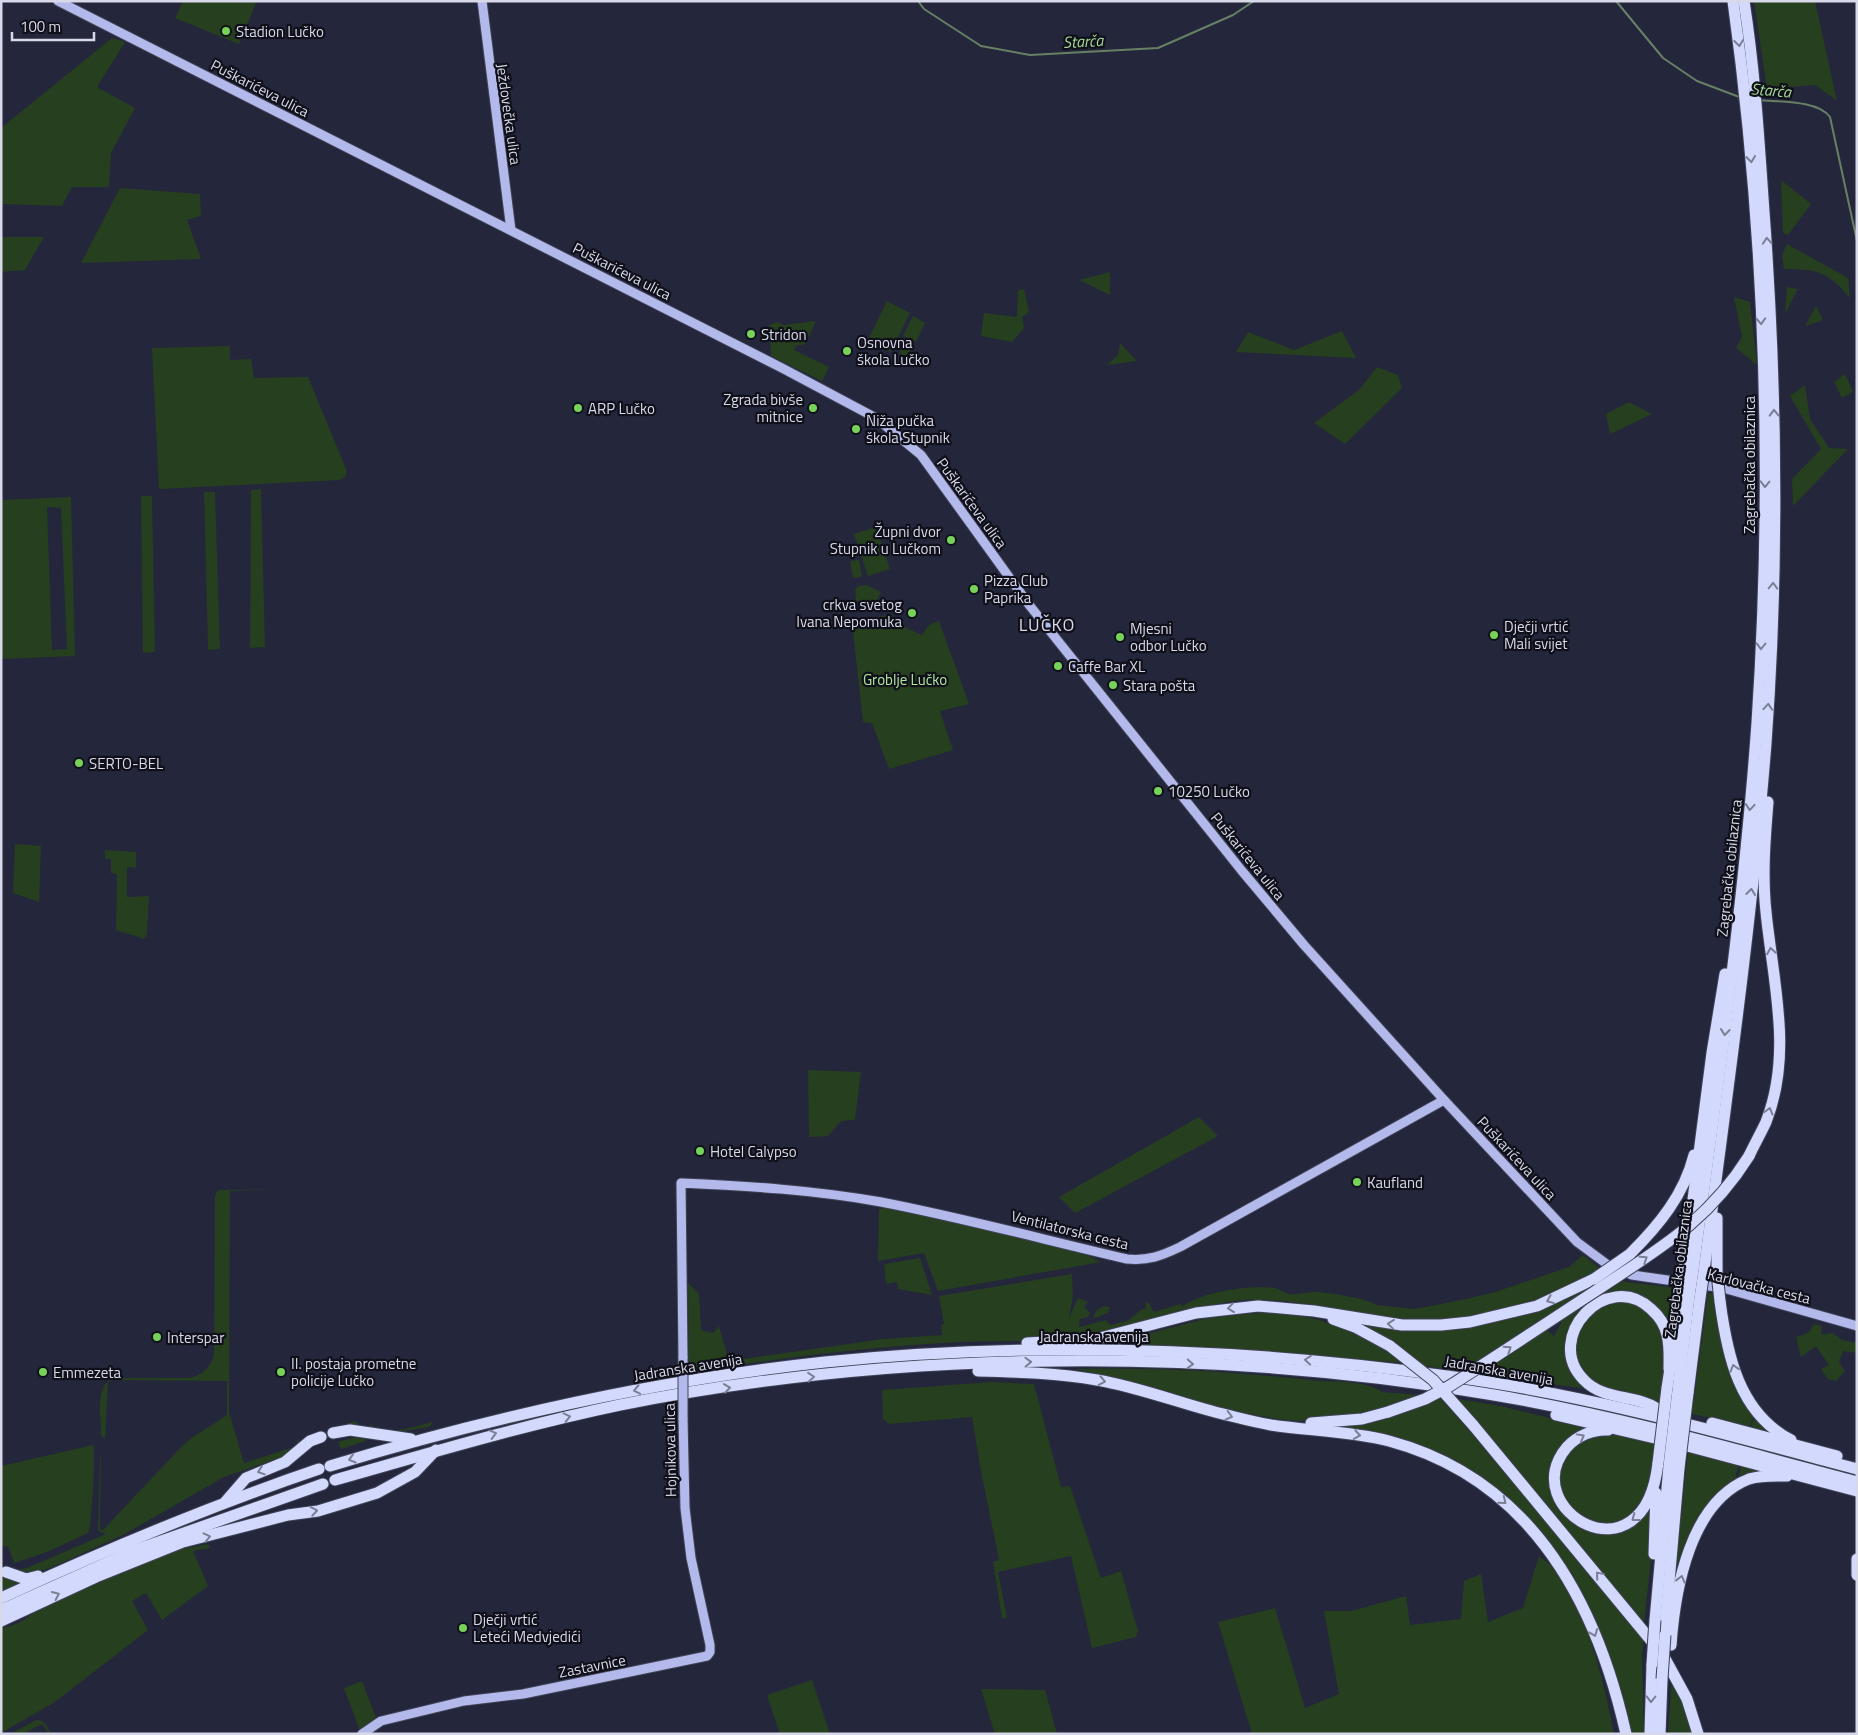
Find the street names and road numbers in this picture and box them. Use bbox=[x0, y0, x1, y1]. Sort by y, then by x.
street label: Puškarićeva ulica bbox=[207, 53, 314, 123]
street label: Ježdovečka ulica bbox=[490, 62, 528, 167]
street label: Puškarićeva ulica bbox=[569, 236, 676, 306]
street label: Zagrebačka obilaznica bbox=[1738, 395, 1761, 534]
street label: Puškarićeva ulica bbox=[931, 453, 1013, 554]
street label: Zagrebačka obilaznica bbox=[1710, 798, 1748, 938]
street label: Puškarićeva ulica bbox=[1205, 807, 1291, 905]
street label: Puškarićeva ulica bbox=[1472, 1111, 1562, 1206]
street label: Zagrebačka obilaznica bbox=[1658, 1199, 1698, 1339]
street label: Ventilatorska cesta bbox=[1009, 1204, 1132, 1256]
street label: Karlovačka cesta bbox=[1705, 1262, 1813, 1310]
street label: Jadranska avenija bbox=[1039, 1325, 1149, 1348]
street label: Jadranska avenija bbox=[632, 1347, 744, 1387]
street label: Jadranska avenija bbox=[1443, 1349, 1555, 1391]
street label: Hojnikova ulica bbox=[658, 1402, 682, 1497]
street label: Zastavnice bbox=[557, 1648, 627, 1684]

